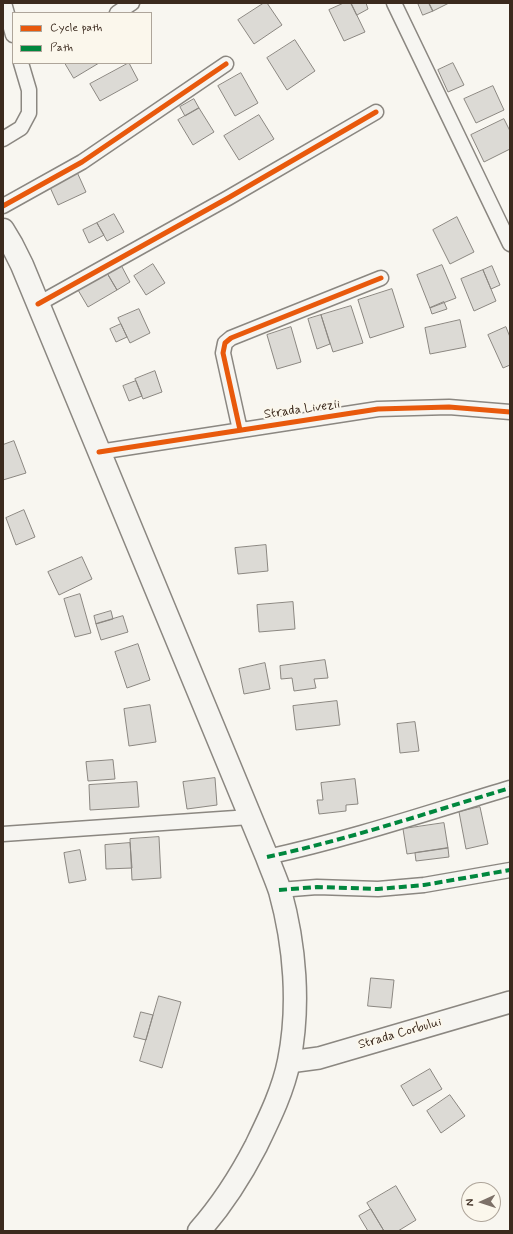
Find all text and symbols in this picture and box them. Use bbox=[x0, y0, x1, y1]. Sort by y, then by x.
legend bbox=[12, 12, 152, 64]
text: Cycle path bbox=[50, 20, 102, 36]
text: Path bbox=[50, 40, 73, 56]
street label: Strada Livezii bbox=[263, 397, 341, 423]
street label: Strada Corbului bbox=[356, 1015, 444, 1053]
north arrow bbox=[461, 1182, 501, 1222]
text: N bbox=[463, 1199, 477, 1207]

